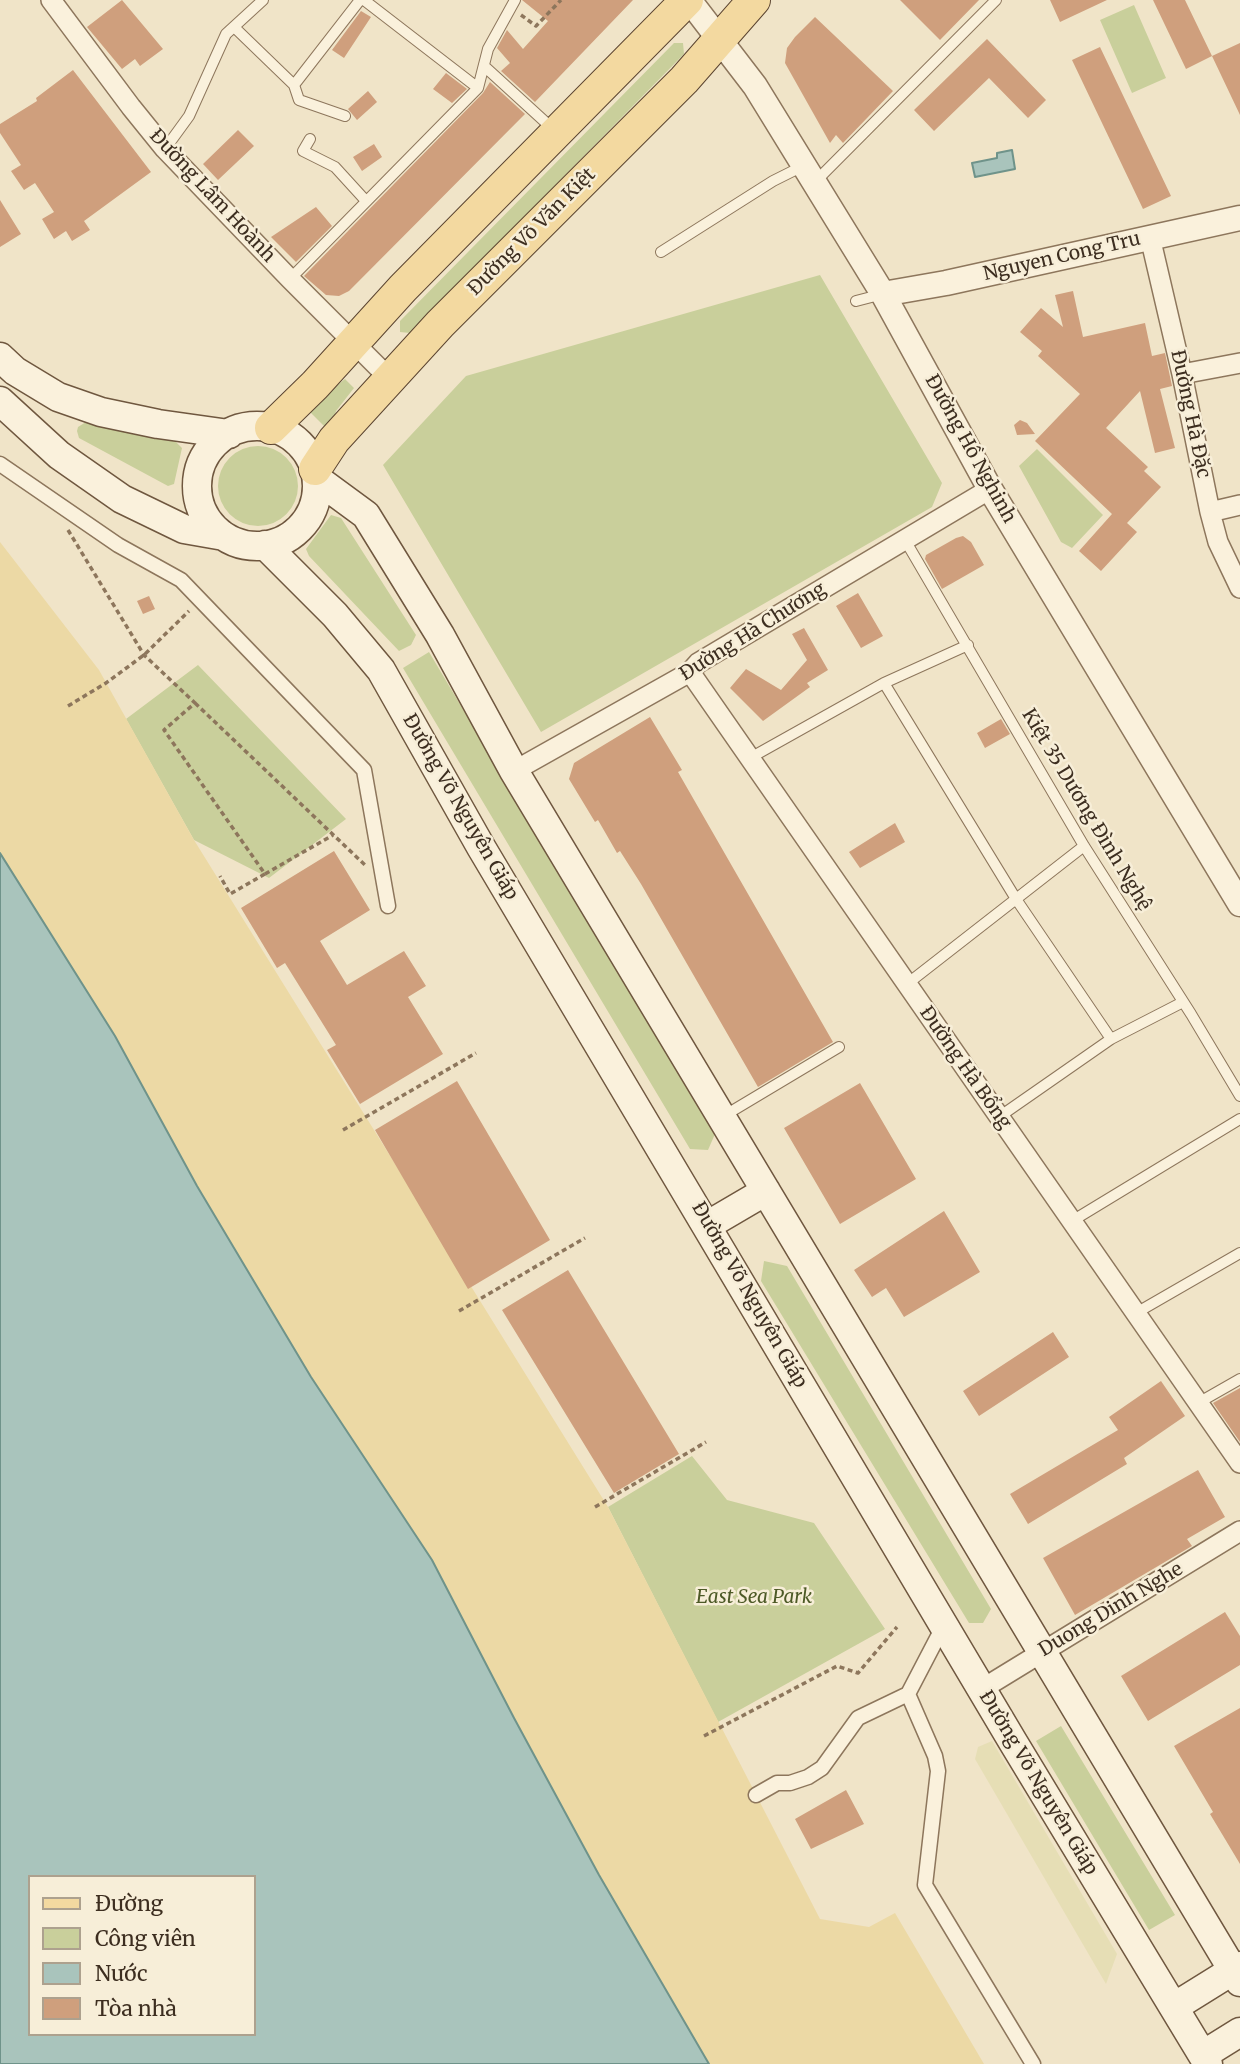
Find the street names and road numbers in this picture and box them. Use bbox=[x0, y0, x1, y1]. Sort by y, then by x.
street label: Đường Lâm Hoành bbox=[144, 125, 280, 267]
street label: Đường Võ Văn Kiệt bbox=[464, 164, 600, 300]
street label: Nguyen Cong Tru bbox=[981, 228, 1143, 286]
street label: Đường Hà Đặc bbox=[1165, 348, 1215, 480]
street label: Đường Hồ Nghinh bbox=[920, 371, 1020, 527]
street label: Đường Hà Chương bbox=[676, 578, 830, 686]
street label: Kiệt 35 Dương Đình Nghệ bbox=[1017, 705, 1155, 915]
street label: Đường Võ Nguyên Giáp bbox=[397, 710, 523, 904]
street label: Đường Hà Bổng bbox=[914, 1002, 1016, 1134]
street label: Đường Võ Nguyên Giáp bbox=[686, 1198, 812, 1392]
street label: Duong Dinh Nghe bbox=[1035, 1558, 1187, 1662]
street label: Đường Võ Nguyên Giáp bbox=[974, 1687, 1102, 1879]

